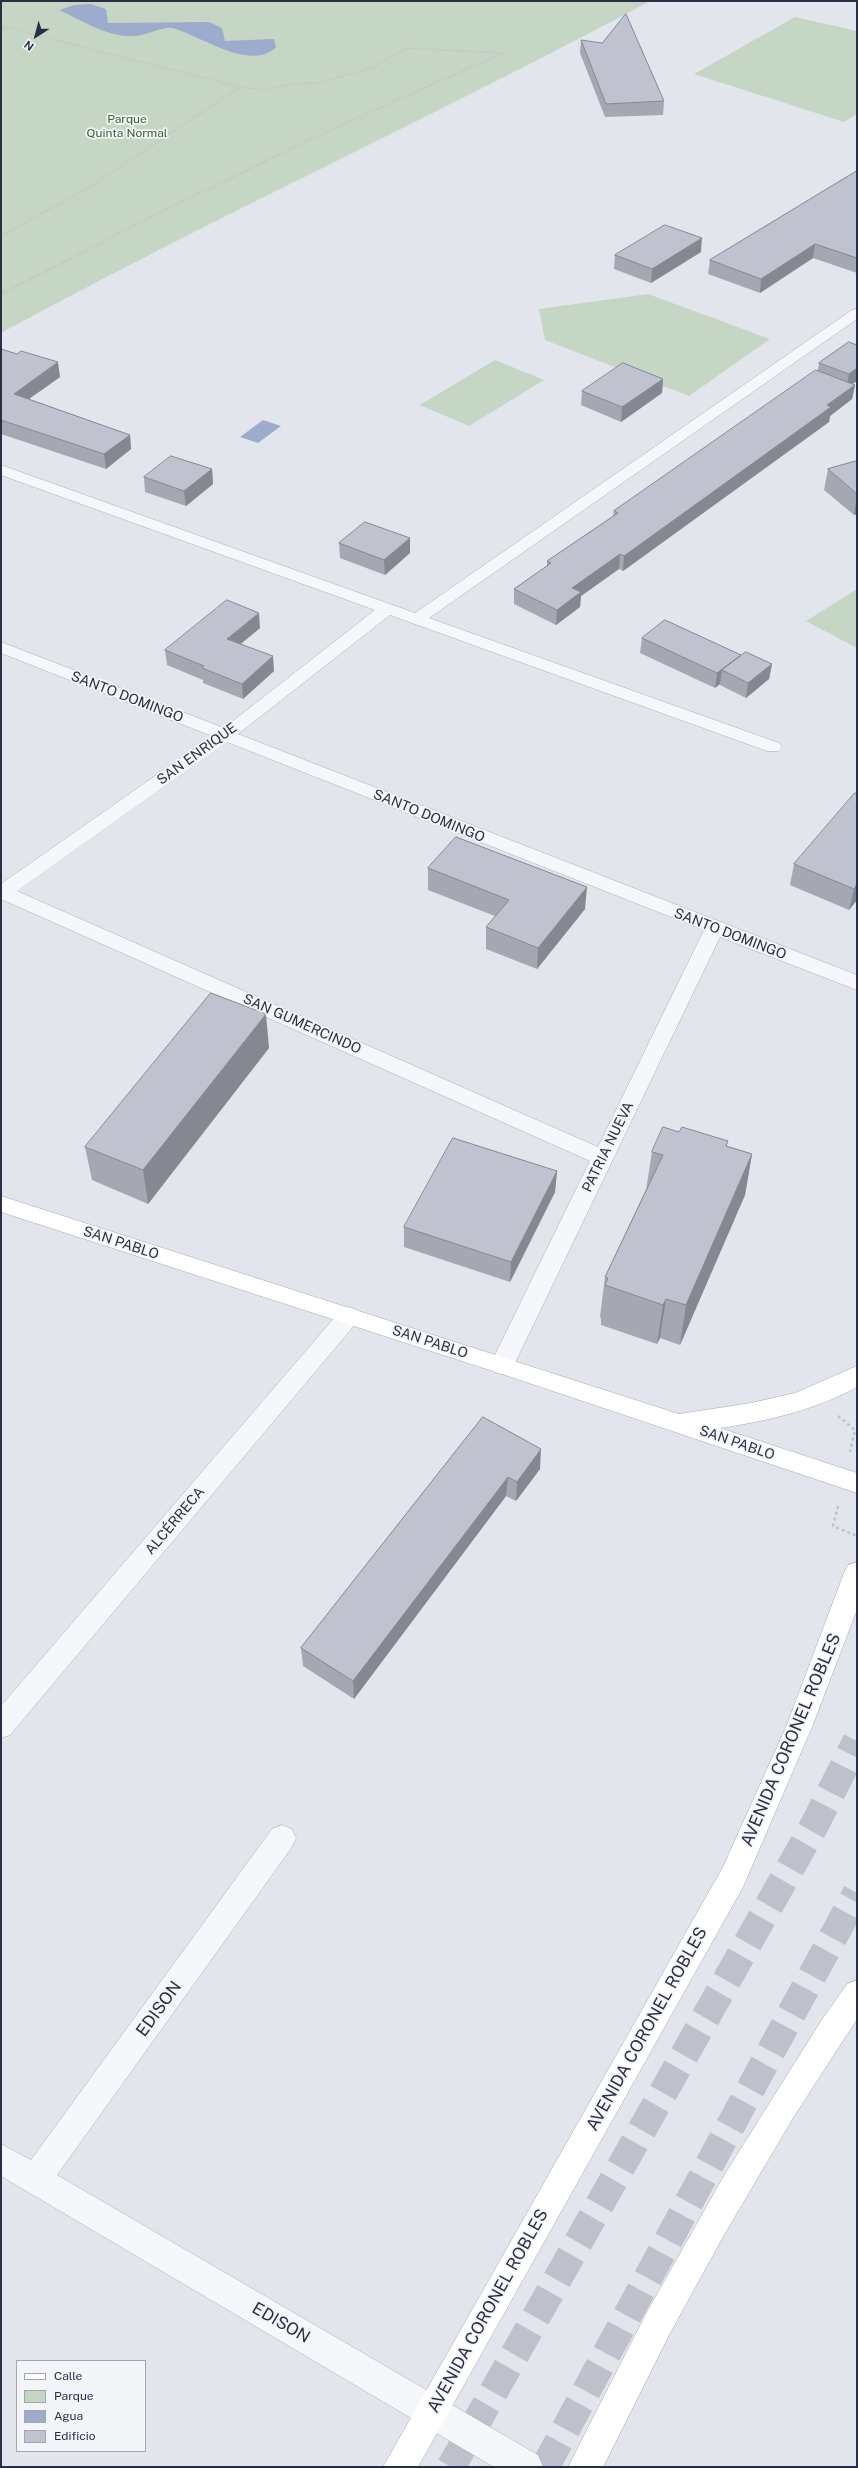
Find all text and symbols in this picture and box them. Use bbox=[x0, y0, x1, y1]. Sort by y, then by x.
north arrow bbox=[16, 16, 56, 56]
text: N bbox=[22, 38, 36, 53]
park label: Parque Quinta Normal bbox=[87, 112, 167, 140]
street label: SANTO DOMINGO bbox=[68, 668, 186, 726]
street label: SAN ENRIQUE bbox=[154, 719, 240, 789]
street label: SANTO DOMINGO bbox=[371, 786, 487, 846]
street label: SANTO DOMINGO bbox=[671, 905, 789, 963]
street label: SAN GUMERCINDO bbox=[240, 990, 364, 1058]
street label: PATRIA NUEVA bbox=[579, 1099, 637, 1195]
street label: SAN PABLO bbox=[81, 1223, 161, 1263]
street label: SAN PABLO bbox=[390, 1322, 470, 1362]
street label: SAN PABLO bbox=[697, 1422, 777, 1464]
street label: ALCÉRRECA bbox=[142, 1484, 208, 1558]
street label: AVENIDA CORONEL ROBLES bbox=[737, 1630, 845, 1850]
street label: AVENIDA CORONEL ROBLES bbox=[582, 1924, 712, 2134]
street label: EDISON bbox=[132, 1977, 186, 2041]
street label: AVENIDA CORONEL ROBLES bbox=[423, 2206, 553, 2416]
street label: EDISON bbox=[248, 2298, 314, 2348]
legend bbox=[16, 2360, 146, 2452]
text: Calle bbox=[54, 2369, 82, 2383]
text: Parque bbox=[54, 2389, 94, 2403]
text: Agua bbox=[54, 2409, 83, 2423]
text: Edificio bbox=[54, 2429, 96, 2443]

